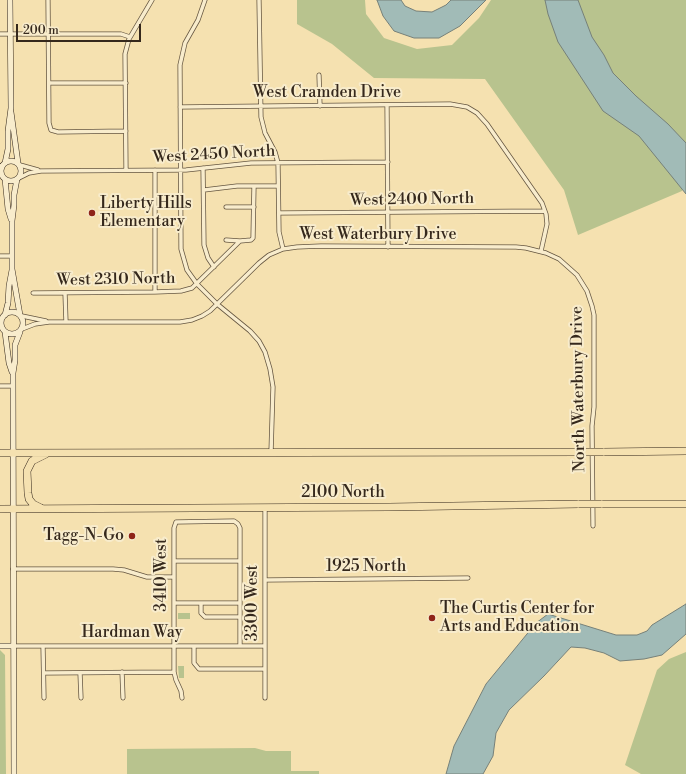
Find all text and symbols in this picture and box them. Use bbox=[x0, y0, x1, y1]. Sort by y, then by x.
scale bar bbox=[18, 16, 143, 42]
text: 200 m bbox=[23, 23, 59, 38]
street label: West Cramden Drive bbox=[253, 83, 401, 103]
street label: West 2450 North bbox=[152, 142, 276, 168]
street label: West 2400 North bbox=[350, 189, 474, 211]
place label: Liberty Hills Elementary bbox=[100, 194, 192, 232]
marker: Liberty Hills Elementary bbox=[87, 208, 97, 218]
street label: West Waterbury Drive bbox=[299, 225, 457, 245]
street label: West 2310 North bbox=[56, 269, 176, 291]
street label: North Waterbury Drive bbox=[568, 306, 590, 472]
street label: 2100 North bbox=[301, 483, 385, 503]
place label: Tagg-N-Go bbox=[43, 526, 124, 546]
marker: Tagg-N-Go bbox=[127, 531, 137, 541]
street label: 3410 West bbox=[152, 538, 172, 612]
street label: 1925 North bbox=[326, 557, 406, 577]
street label: 3300 West bbox=[243, 565, 263, 641]
place label: The Curtis Center for Arts and Education bbox=[440, 599, 594, 637]
marker: The Curtis Center for Arts and Education bbox=[427, 613, 437, 623]
street label: Hardman Way bbox=[82, 623, 182, 643]

